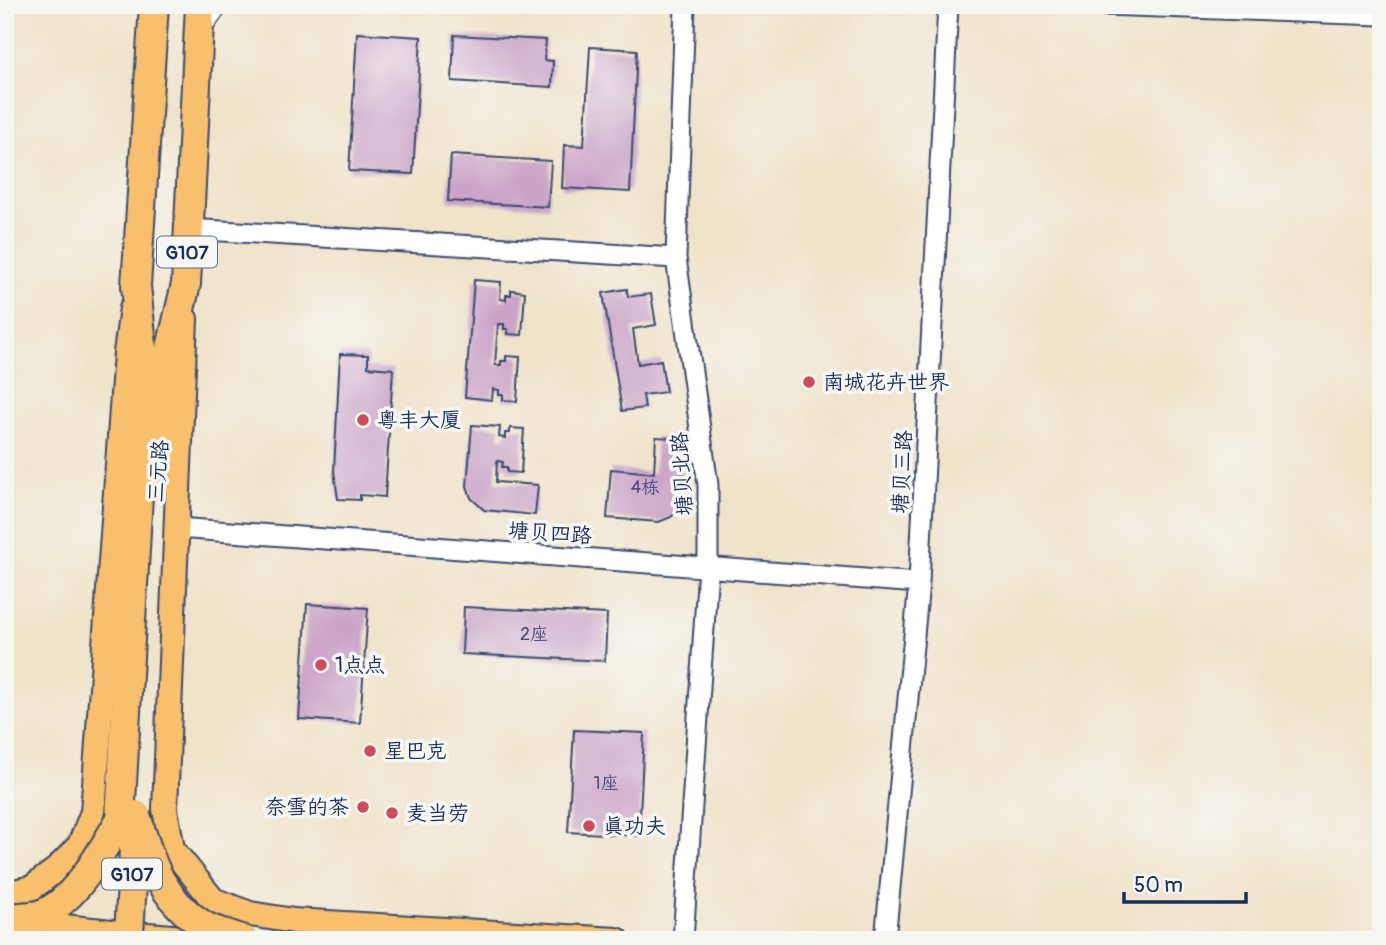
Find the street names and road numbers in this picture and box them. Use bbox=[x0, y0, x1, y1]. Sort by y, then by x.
road number: G107 bbox=[157, 236, 217, 268]
street label: 塘贝三路 bbox=[887, 429, 918, 515]
street label: 塘贝北路 bbox=[666, 431, 699, 517]
street label: 三元路 bbox=[142, 438, 175, 504]
street label: 塘贝四路 bbox=[507, 517, 593, 550]
road number: G107 bbox=[102, 859, 162, 890]

